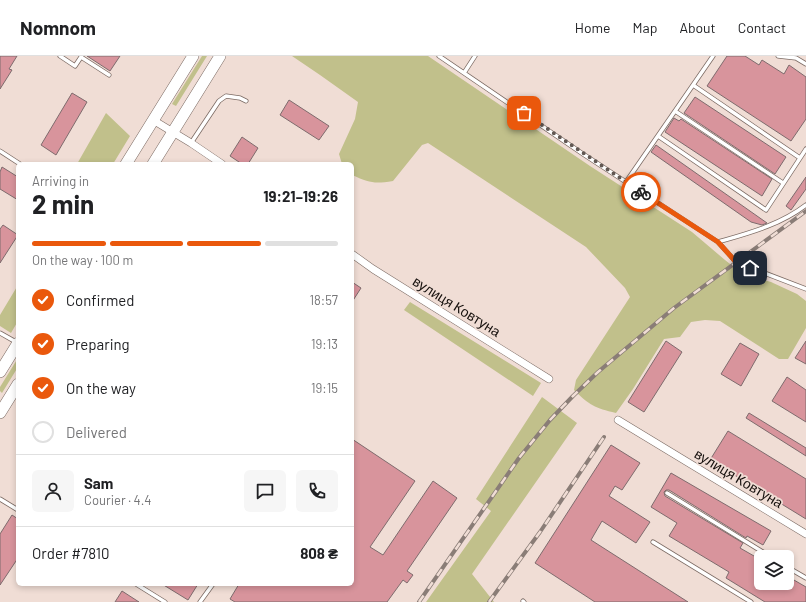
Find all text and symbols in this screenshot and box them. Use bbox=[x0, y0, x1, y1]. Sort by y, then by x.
text: Nomnom bbox=[20, 16, 96, 39]
text: Home bbox=[575, 19, 611, 36]
text: Map bbox=[633, 19, 657, 36]
text: About bbox=[679, 19, 716, 36]
text: Contact bbox=[738, 19, 786, 36]
pin bbox=[507, 96, 541, 130]
icon: bag bbox=[513, 102, 535, 124]
courier bbox=[621, 172, 661, 212]
text: Arriving in bbox=[32, 173, 89, 189]
icon: bike bbox=[630, 181, 652, 203]
text: 19:21–19:26 bbox=[263, 187, 338, 205]
text: 2 min bbox=[32, 188, 94, 219]
pin bbox=[733, 251, 767, 285]
text: On the way · 100 m bbox=[32, 252, 133, 268]
icon: home bbox=[739, 257, 761, 279]
street label: вулиця Ковтуна bbox=[410, 272, 504, 340]
icon: check bbox=[32, 289, 54, 311]
text: Confirmed bbox=[66, 291, 134, 309]
text: 18:57 bbox=[309, 292, 338, 308]
icon: check bbox=[32, 333, 54, 355]
text: Preparing bbox=[66, 335, 130, 353]
text: 19:13 bbox=[311, 336, 338, 352]
icon: check bbox=[32, 377, 54, 399]
text: On the way bbox=[66, 379, 136, 397]
text: 19:15 bbox=[311, 380, 338, 396]
text: Delivered bbox=[66, 423, 127, 441]
street label: вулиця Ковтуна bbox=[692, 445, 787, 511]
button: person bbox=[32, 470, 74, 512]
button: chat bbox=[244, 470, 286, 512]
button: phone bbox=[296, 470, 338, 512]
text: Sam bbox=[84, 474, 113, 492]
text: Courier · 4.4 bbox=[84, 492, 152, 508]
text: Order #7810 bbox=[32, 544, 109, 562]
text: 808 ₴ bbox=[300, 544, 338, 562]
map controls bbox=[754, 550, 794, 590]
button: layers bbox=[754, 550, 794, 590]

